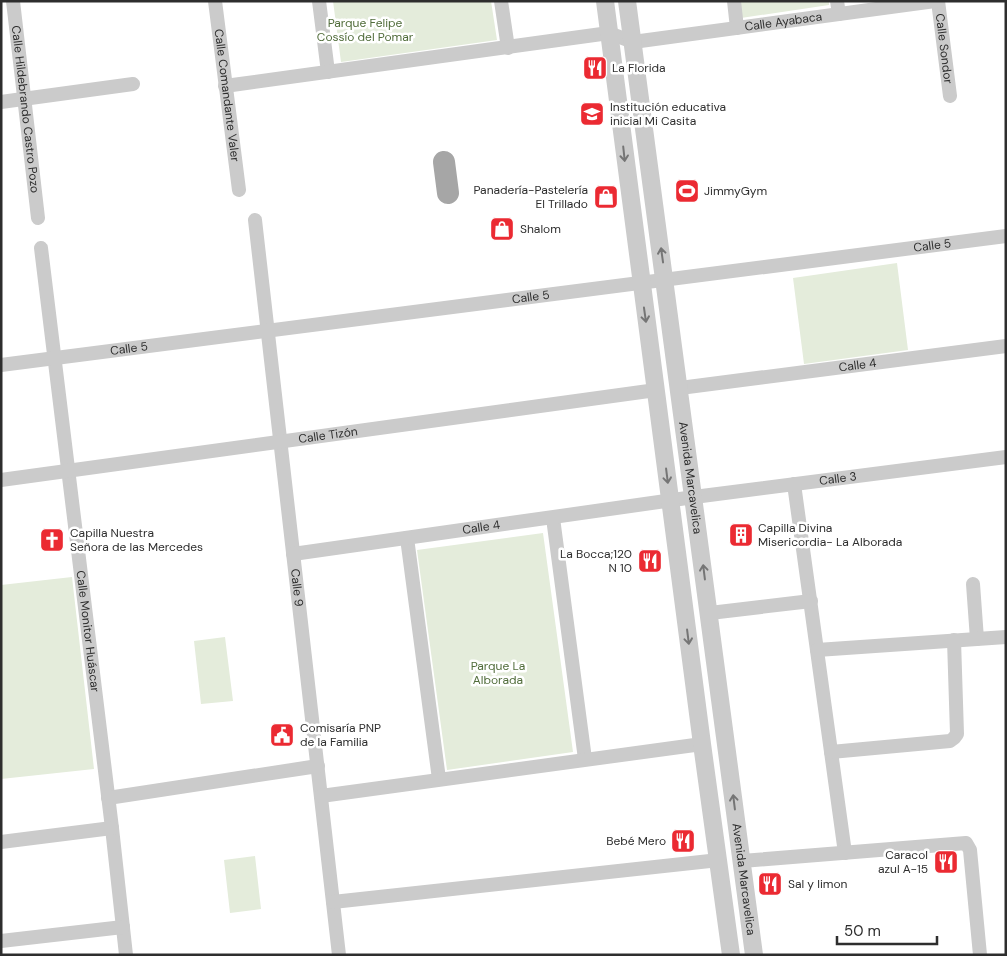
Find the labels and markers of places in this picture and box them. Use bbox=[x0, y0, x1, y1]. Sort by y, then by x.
restaurant icon: La Florida bbox=[582, 55, 608, 81]
place label: La Florida bbox=[612, 60, 666, 76]
place label: Institución educativa inicial Mi Casita bbox=[610, 99, 726, 129]
school or university icon: Institución educativa inicial Mi Casita bbox=[579, 101, 605, 127]
sports icon: JimmyGym bbox=[674, 178, 700, 204]
place label: Panadería-Pastelería El Trillado bbox=[473, 182, 588, 212]
place label: JimmyGym bbox=[704, 183, 767, 199]
shop icon: Panadería-Pastelería El Trillado bbox=[593, 184, 619, 210]
shop icon: Shalom bbox=[489, 216, 515, 242]
place label: Shalom bbox=[520, 221, 561, 237]
place label: Capilla Divina Misericordia- La Alborada bbox=[758, 520, 902, 550]
building icon: Capilla Divina Misericordia- La Alborada bbox=[728, 522, 754, 548]
place label: Capilla Nuestra Señora de las Mercedes bbox=[70, 525, 203, 555]
church icon: Capilla Nuestra Señora de las Mercedes bbox=[39, 527, 65, 553]
place label: La Bocca;120 N 10 bbox=[560, 546, 632, 576]
restaurant icon: La Bocca;120 N 10 bbox=[637, 548, 663, 574]
place label: Comisaría PNP de la Familia bbox=[300, 720, 381, 750]
public building icon: Comisaría PNP de la Familia bbox=[269, 722, 295, 748]
restaurant icon: Bebé Mero bbox=[670, 828, 696, 854]
place label: Bebé Mero bbox=[606, 833, 666, 849]
place label: Caracol azul A-15 bbox=[878, 847, 928, 877]
restaurant icon: Caracol azul A-15 bbox=[933, 849, 959, 875]
restaurant icon: Sal y limon bbox=[757, 871, 783, 897]
place label: Sal y limon bbox=[788, 876, 848, 892]

